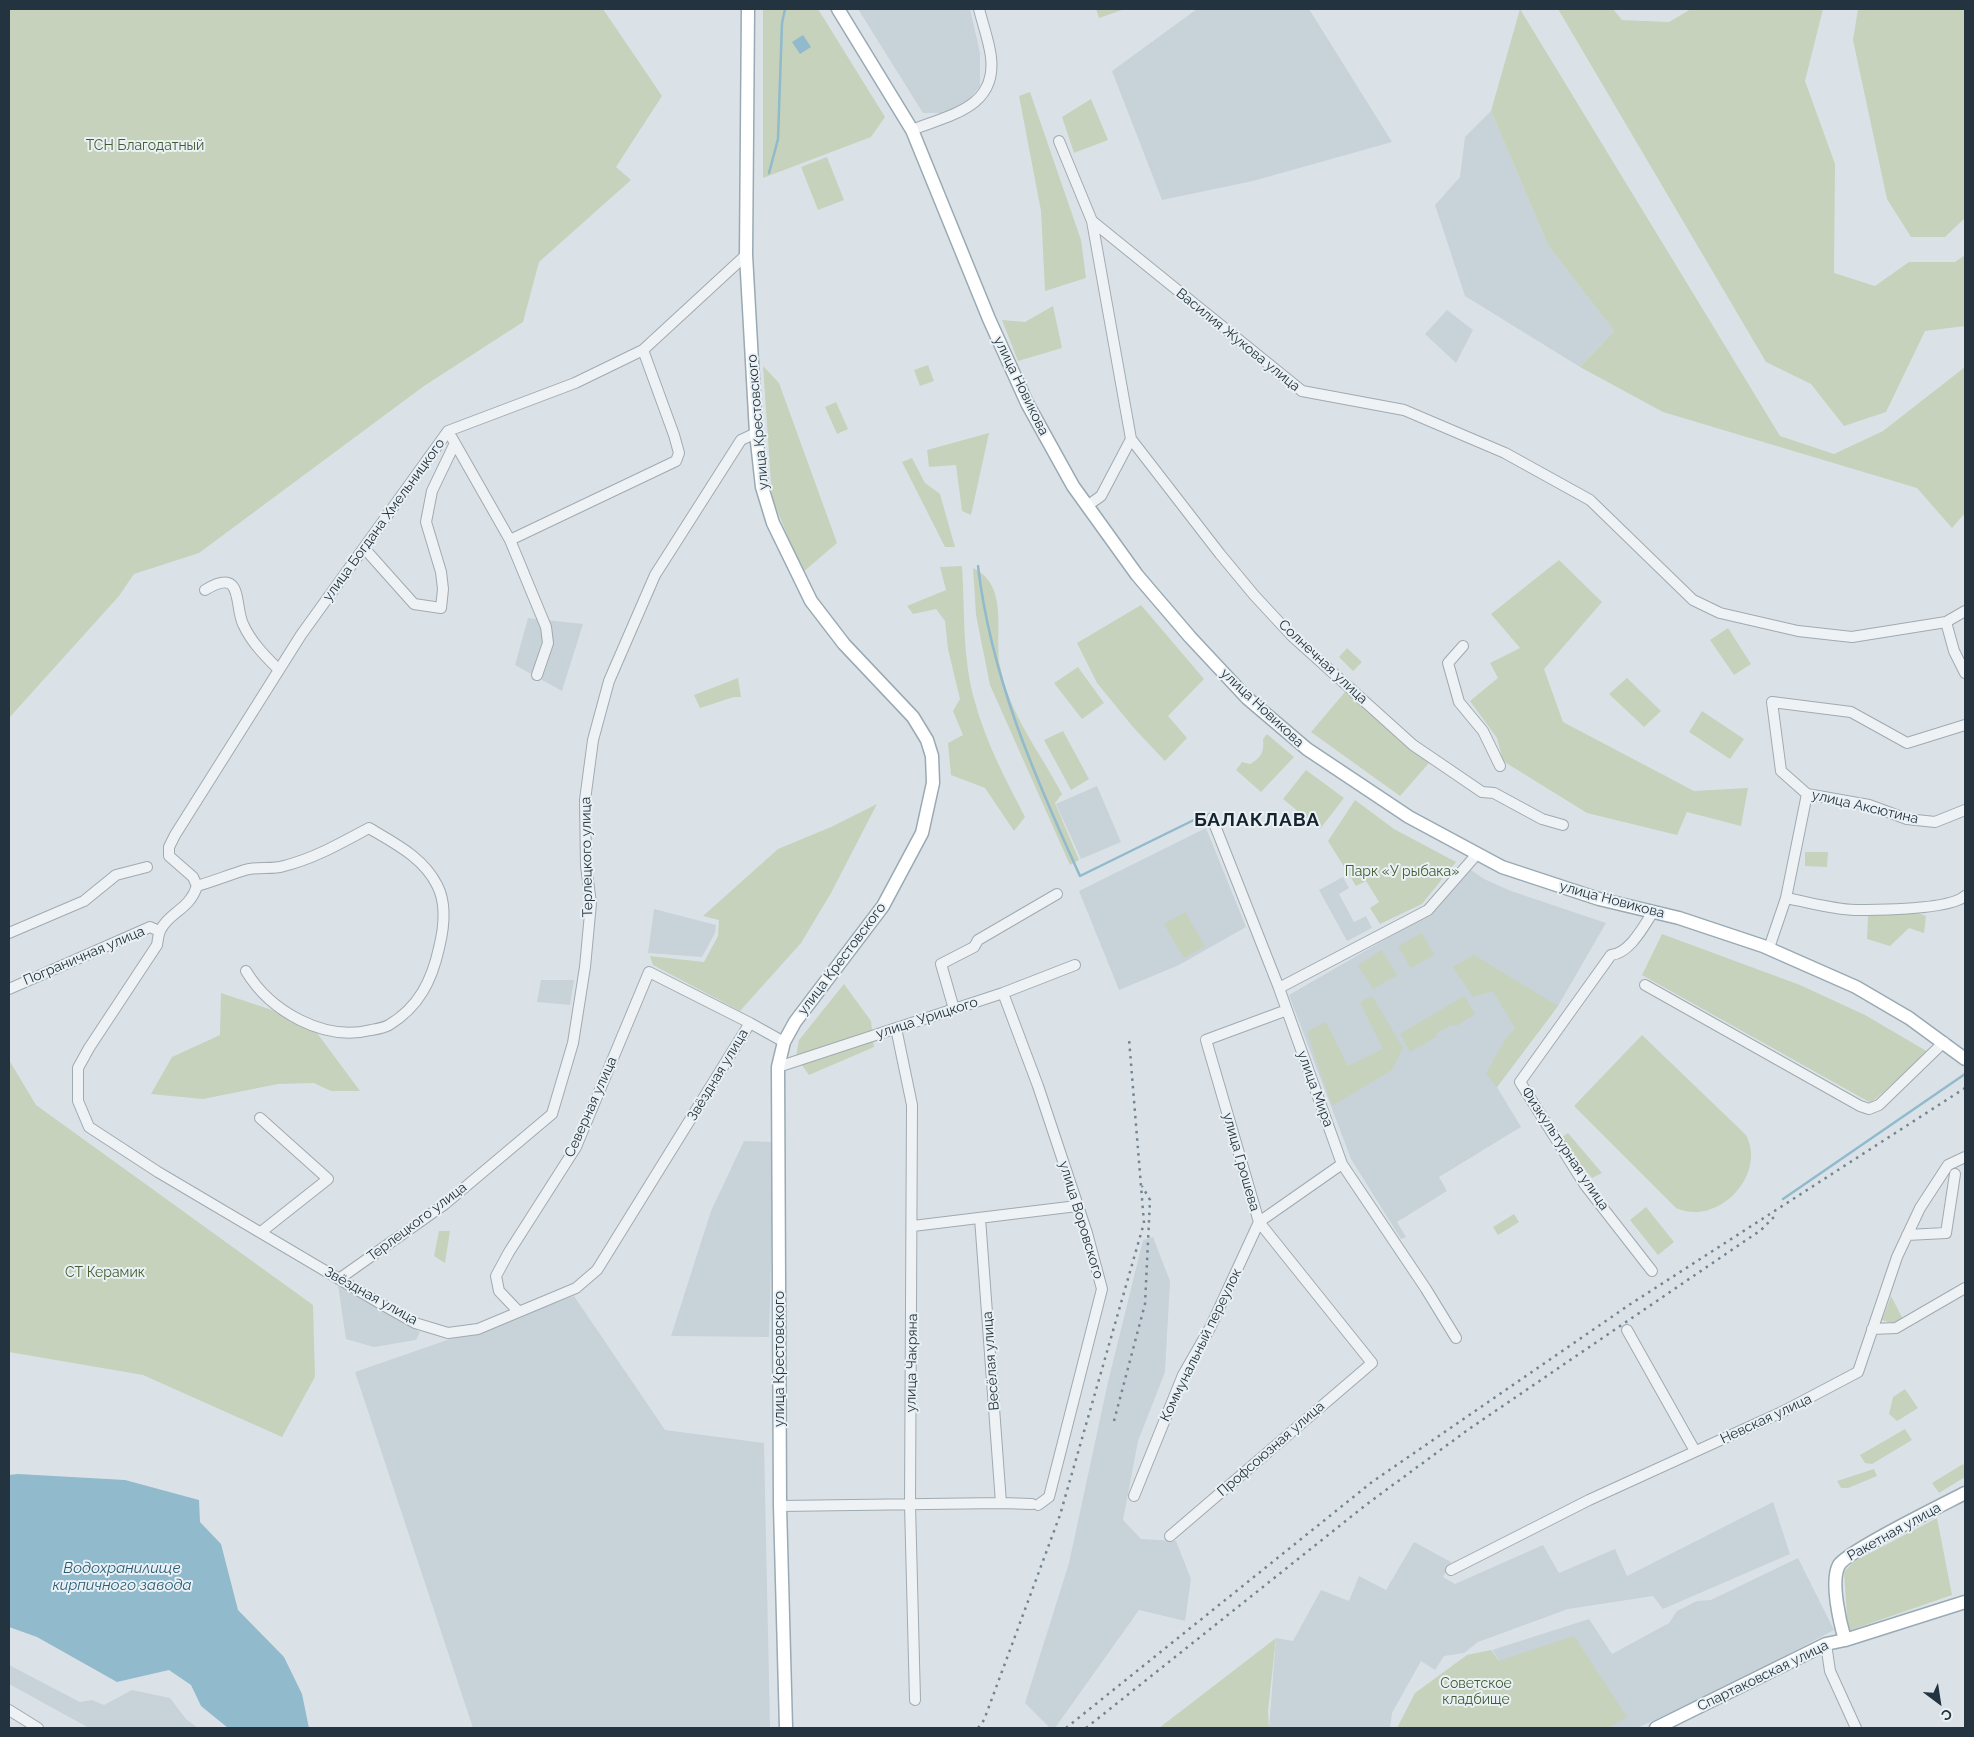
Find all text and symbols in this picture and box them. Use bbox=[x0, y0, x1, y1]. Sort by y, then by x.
park label: ТСН Благодатный bbox=[86, 138, 204, 154]
street label: Василия Жукова улица bbox=[1173, 285, 1303, 395]
street label: улица Новикова bbox=[990, 334, 1052, 438]
street label: улица Крестовского bbox=[744, 354, 772, 490]
street label: улица Богдана Хмельницкого bbox=[319, 435, 449, 605]
street label: Солнечная улица bbox=[1275, 616, 1371, 708]
street label: улица Новикова bbox=[1217, 665, 1307, 751]
street label: улица Аксютина bbox=[1810, 787, 1920, 827]
street label: Терлецкого улица bbox=[578, 797, 596, 917]
district label: БАЛАКЛАВА bbox=[1193, 809, 1321, 831]
park label: Парк «У рыбака» bbox=[1345, 864, 1459, 880]
street label: улица Новикова bbox=[1558, 878, 1666, 922]
street label: улица Крестовского bbox=[794, 900, 890, 1018]
street label: Пограничная улица bbox=[21, 923, 147, 989]
street label: улица Урицкого bbox=[874, 994, 980, 1042]
street label: Звёздная улица bbox=[684, 1026, 752, 1124]
street label: улица Мира bbox=[1293, 1049, 1337, 1129]
street label: Северная улица bbox=[561, 1054, 621, 1160]
street label: Физкультурная улица bbox=[1518, 1084, 1612, 1214]
street label: улица Грошева bbox=[1219, 1111, 1263, 1213]
street label: улица Воровского bbox=[1055, 1159, 1107, 1281]
street label: Терлецкого улица bbox=[364, 1179, 470, 1265]
street label: Звёздная улица bbox=[321, 1263, 421, 1329]
park label: СТ Керамик bbox=[65, 1265, 145, 1281]
street label: Коммунальный переулок bbox=[1157, 1266, 1245, 1424]
street label: улица Крестовского bbox=[772, 1291, 788, 1427]
street label: Весёлая улица bbox=[979, 1311, 1003, 1411]
street label: улица Чакряна bbox=[903, 1313, 921, 1413]
street label: Невская улица bbox=[1718, 1390, 1814, 1448]
street label: Профсоюзная улица bbox=[1214, 1398, 1328, 1500]
street label: Ракетная улица bbox=[1844, 1499, 1944, 1565]
water label: Водохранилище кирпичного завода bbox=[52, 1559, 192, 1594]
street label: Спартаковская улица bbox=[1695, 1637, 1831, 1715]
park label: Советское кладбище bbox=[1440, 1676, 1512, 1708]
north arrow bbox=[1914, 1677, 1964, 1727]
text: С bbox=[1938, 1706, 1955, 1724]

